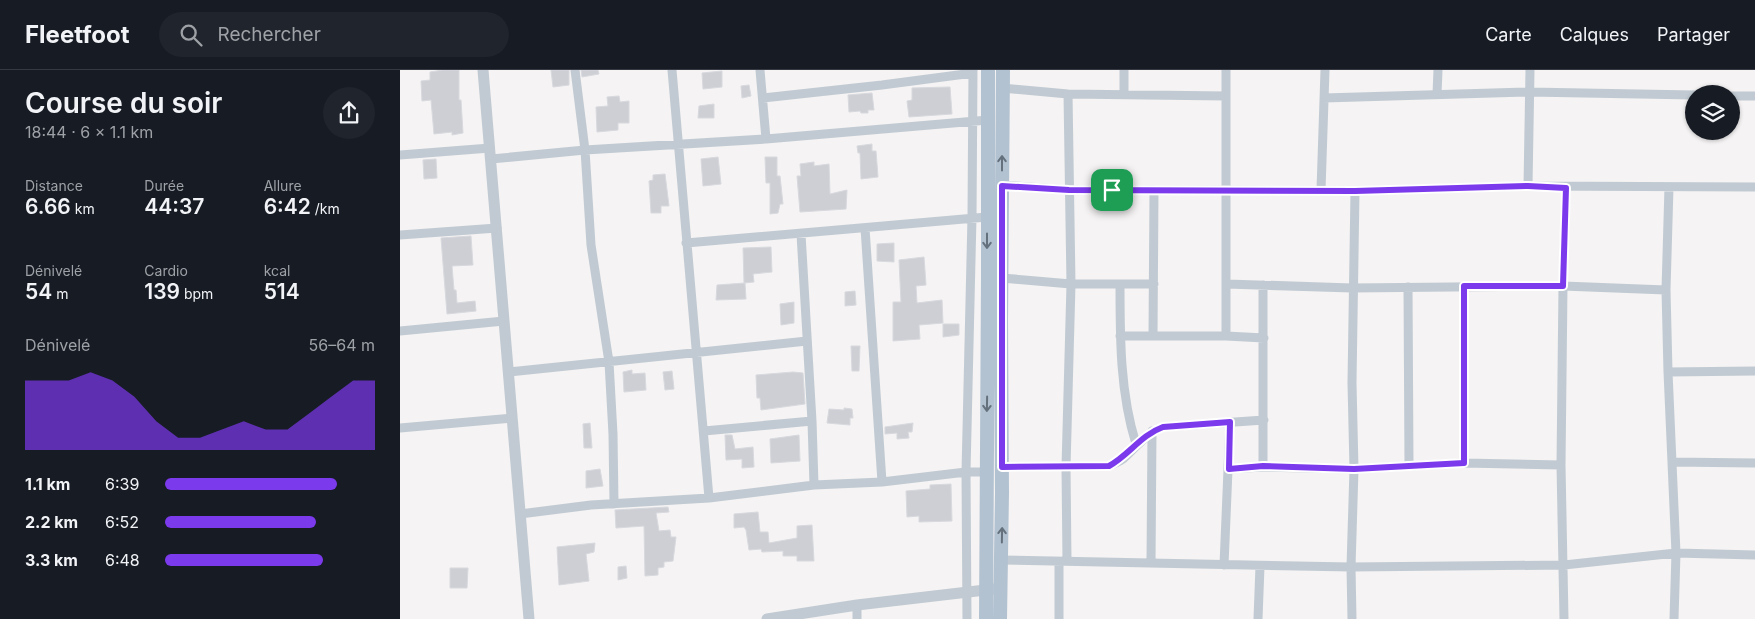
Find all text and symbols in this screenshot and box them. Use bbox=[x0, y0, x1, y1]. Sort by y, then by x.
search box bbox=[159, 12, 509, 57]
text: Fleetfoot bbox=[25, 20, 129, 49]
icon: search bbox=[177, 21, 205, 49]
text: Rechercher bbox=[217, 23, 321, 46]
text: Carte bbox=[1485, 24, 1532, 45]
text: Calques bbox=[1560, 24, 1629, 45]
text: Partager bbox=[1657, 24, 1730, 45]
map controls bbox=[1685, 85, 1740, 140]
button: layers bbox=[1685, 85, 1740, 140]
text: Course du soir bbox=[25, 86, 222, 120]
button: share bbox=[323, 87, 375, 139]
text: 18:44 · 6 × 1.1 km bbox=[25, 122, 153, 142]
one-way arrow bbox=[997, 155, 1007, 172]
pin bbox=[1091, 169, 1133, 211]
icon: arrive bbox=[1098, 176, 1126, 204]
text: Distance bbox=[25, 177, 83, 194]
text: Durée bbox=[144, 177, 184, 194]
text: Allure bbox=[264, 177, 302, 194]
text: 6.66 bbox=[25, 194, 71, 219]
text: 44:37 bbox=[144, 194, 204, 219]
text: 6:42 bbox=[264, 194, 311, 219]
text: km bbox=[71, 200, 95, 217]
text: /km bbox=[311, 200, 340, 217]
one-way arrow bbox=[983, 233, 992, 249]
text: Dénivelé bbox=[25, 262, 82, 279]
text: Cardio bbox=[144, 262, 188, 279]
text: kcal bbox=[264, 262, 290, 279]
text: 54 bbox=[25, 279, 52, 304]
text: 139 bbox=[144, 279, 180, 304]
text: 514 bbox=[264, 279, 300, 304]
text: m bbox=[52, 285, 68, 302]
text: bpm bbox=[180, 285, 213, 302]
text: Dénivelé bbox=[25, 335, 90, 355]
text: 56–64 m bbox=[309, 335, 375, 355]
one-way arrow bbox=[982, 395, 992, 411]
text: 1.1 km bbox=[25, 474, 70, 494]
text: 6:39 bbox=[105, 474, 139, 494]
text: 2.2 km bbox=[25, 512, 78, 532]
text: 6:52 bbox=[105, 512, 139, 532]
one-way arrow bbox=[997, 528, 1006, 544]
text: 3.3 km bbox=[25, 550, 78, 570]
text: 6:48 bbox=[105, 550, 140, 570]

